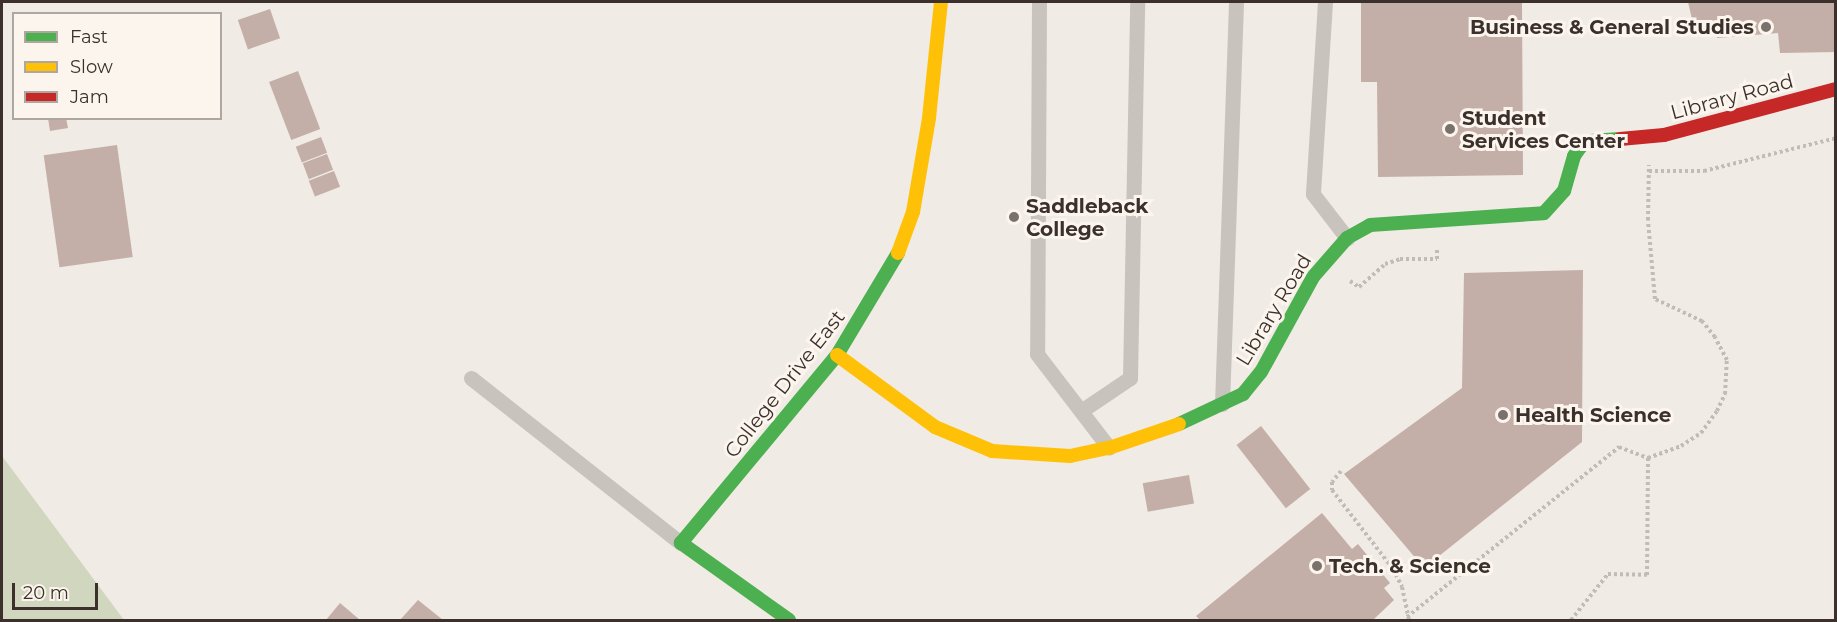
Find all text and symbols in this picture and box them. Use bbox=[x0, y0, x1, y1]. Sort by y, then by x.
legend bbox=[12, 12, 222, 120]
place label: Business & General Studies bbox=[1470, 15, 1754, 39]
marker: Business & General Studies bbox=[1759, 20, 1773, 34]
text: Fast bbox=[70, 26, 108, 48]
text: Slow bbox=[70, 56, 113, 78]
street label: Library Road bbox=[1668, 69, 1796, 125]
text: Jam bbox=[70, 86, 109, 108]
place label: Student Services Center bbox=[1462, 106, 1625, 153]
marker: Student Services Center bbox=[1443, 122, 1457, 136]
place label: Saddleback College bbox=[1026, 194, 1148, 241]
marker: Saddleback College bbox=[1007, 210, 1021, 224]
street label: Library Road bbox=[1231, 250, 1317, 370]
street label: College Drive East bbox=[720, 305, 850, 463]
place label: Health Science bbox=[1515, 403, 1671, 427]
marker: Health Science bbox=[1496, 408, 1510, 422]
place label: Tech. & Science bbox=[1329, 554, 1491, 578]
marker: Tech. & Science bbox=[1310, 559, 1324, 573]
scale bar bbox=[15, 571, 100, 609]
text: 20 m bbox=[23, 582, 69, 604]

